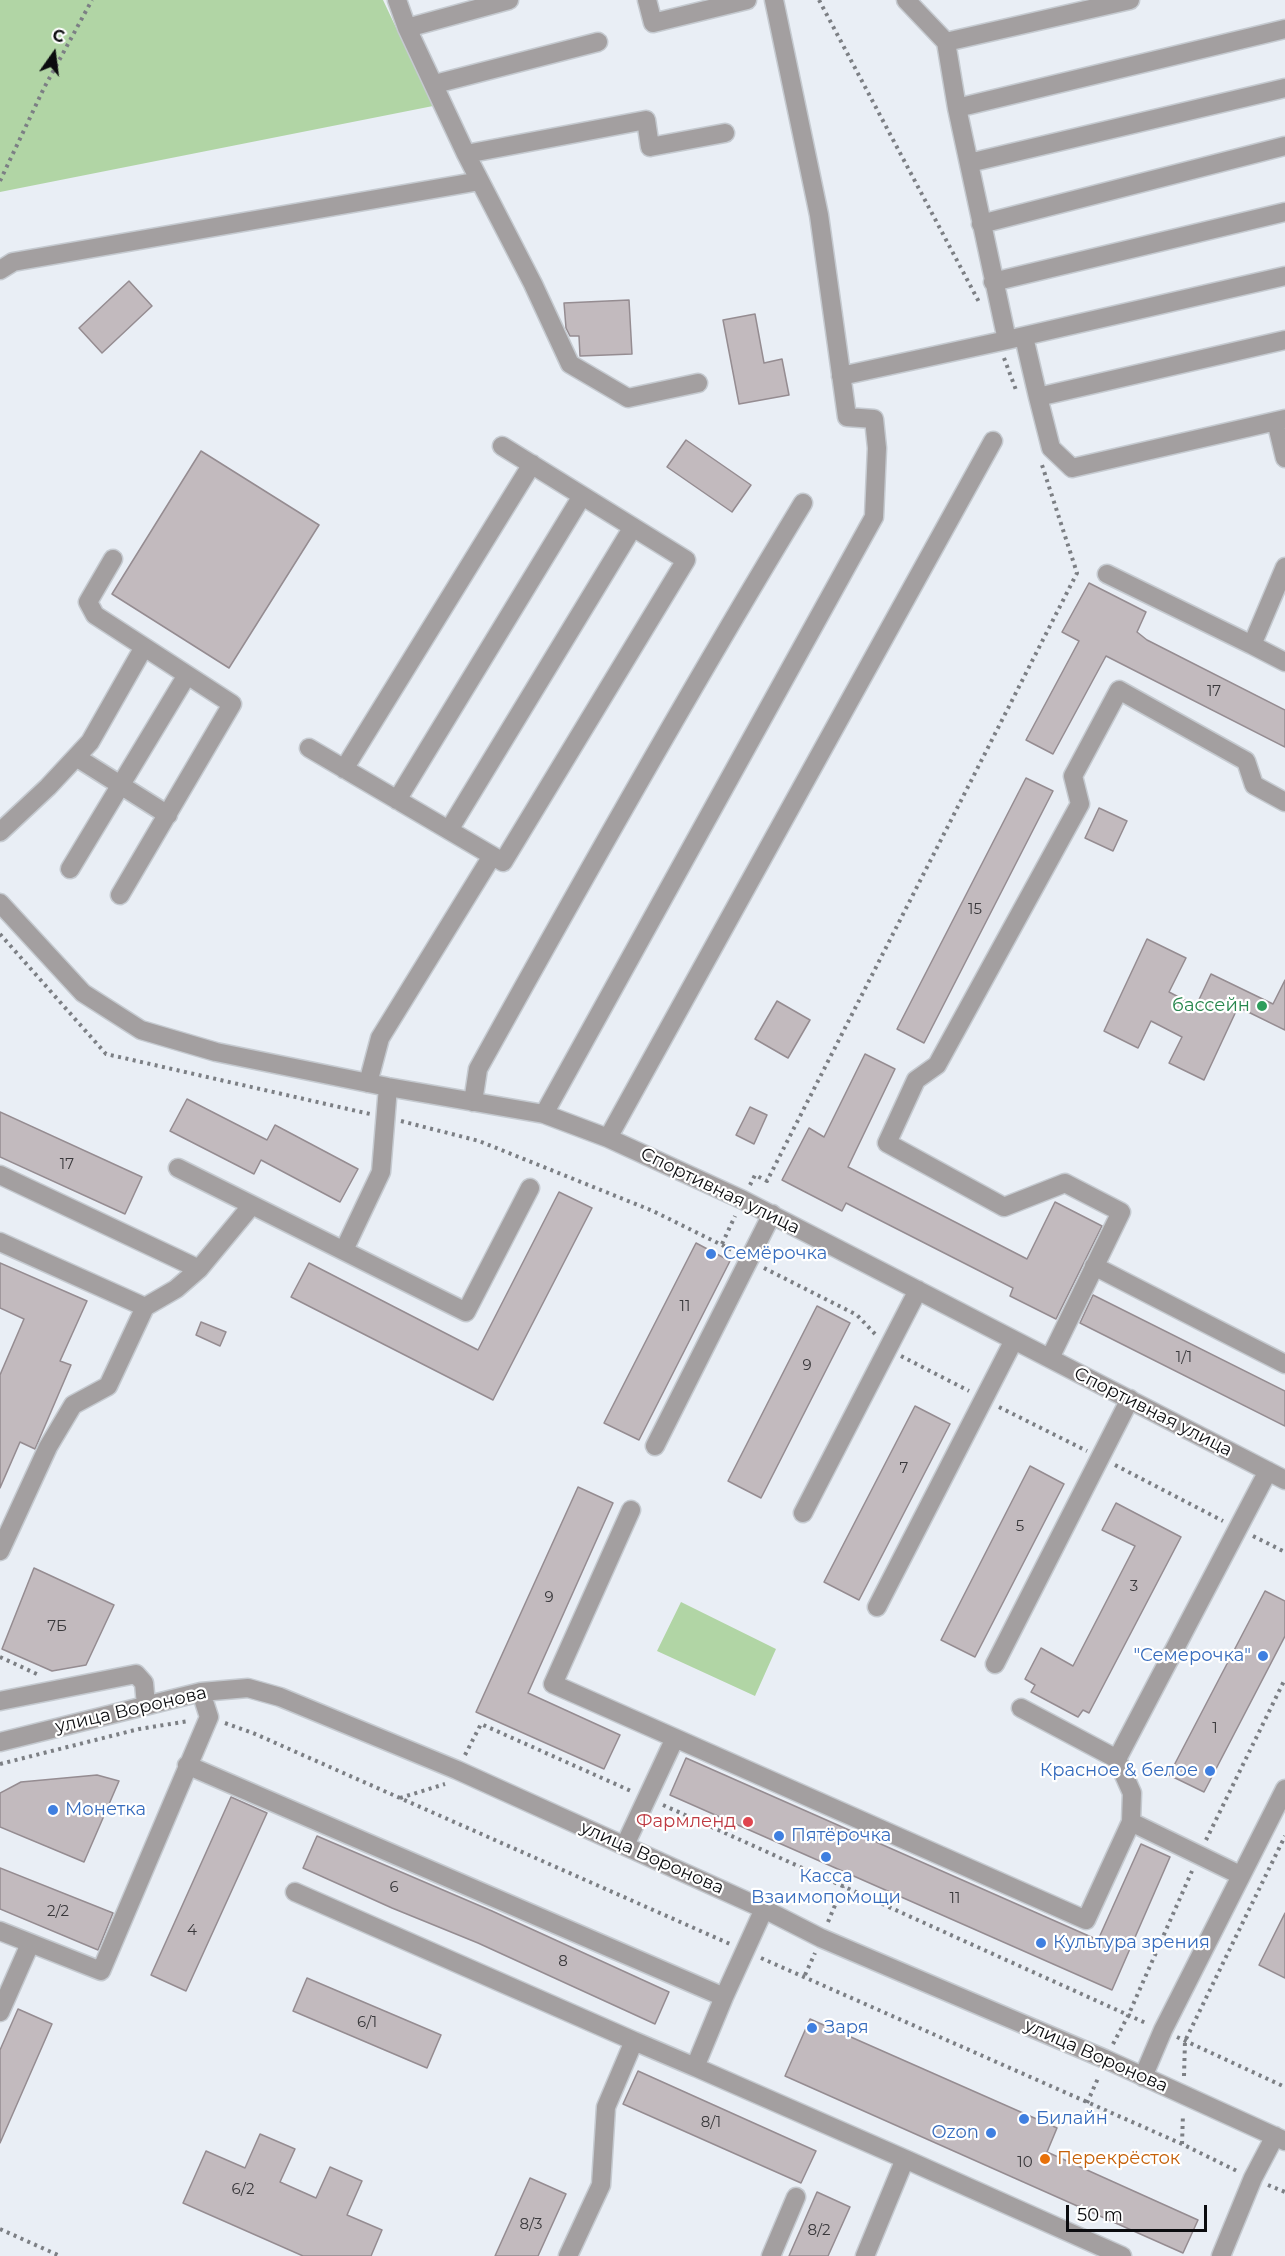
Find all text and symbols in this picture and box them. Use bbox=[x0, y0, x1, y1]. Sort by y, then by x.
north arrow bbox=[24, 24, 84, 84]
text: С bbox=[51, 25, 66, 47]
house number: 17 bbox=[1207, 683, 1221, 701]
house number: 15 bbox=[968, 901, 982, 919]
place label: бассейн bbox=[1172, 995, 1250, 1017]
marker: бассейн bbox=[1255, 999, 1269, 1013]
street label: Спортивная улица bbox=[637, 1143, 803, 1239]
house number: 17 bbox=[60, 1156, 74, 1174]
place label: Семёрочка bbox=[723, 1243, 827, 1265]
marker: Семёрочка bbox=[704, 1247, 718, 1261]
house number: 11 bbox=[680, 1298, 690, 1316]
house number: 1/1 bbox=[1176, 1349, 1192, 1367]
house number: 9 bbox=[802, 1357, 812, 1375]
street label: Спортивная улица bbox=[1070, 1363, 1236, 1461]
house number: 7 bbox=[900, 1460, 908, 1478]
house number: 5 bbox=[1016, 1518, 1024, 1536]
house number: 3 bbox=[1130, 1578, 1138, 1596]
house number: 9 bbox=[544, 1589, 554, 1607]
house number: 7Б bbox=[47, 1618, 67, 1636]
place label: "Семерочка" bbox=[1134, 1645, 1251, 1667]
marker: "Семерочка" bbox=[1256, 1649, 1270, 1663]
street label: улица Воронова bbox=[53, 1682, 209, 1738]
house number: 1 bbox=[1212, 1720, 1218, 1738]
place label: Красное & белое bbox=[1040, 1760, 1198, 1782]
marker: Красное & белое bbox=[1203, 1764, 1217, 1778]
place label: Монетка bbox=[65, 1799, 146, 1821]
marker: Монетка bbox=[46, 1803, 60, 1817]
place label: Фармленд bbox=[636, 1811, 736, 1833]
marker: Фармленд bbox=[741, 1815, 755, 1829]
street label: улица Воронова bbox=[577, 1817, 727, 1899]
place label: Пятёрочка bbox=[791, 1825, 891, 1847]
marker: Пятёрочка bbox=[772, 1829, 786, 1843]
marker: Касса Взаимопомощи bbox=[819, 1850, 833, 1864]
place label: Касса Взаимопомощи bbox=[751, 1866, 901, 1908]
house number: 6 bbox=[389, 1879, 399, 1897]
house number: 11 bbox=[950, 1890, 960, 1908]
house number: 2/2 bbox=[47, 1903, 69, 1921]
house number: 4 bbox=[187, 1922, 197, 1940]
place label: Культура зрения bbox=[1053, 1932, 1210, 1954]
marker: Культура зрения bbox=[1034, 1936, 1048, 1950]
house number: 8 bbox=[558, 1953, 568, 1971]
house number: 6/1 bbox=[357, 2014, 377, 2032]
street label: улица Воронова bbox=[1021, 2015, 1171, 2097]
place label: Заря bbox=[824, 2017, 869, 2039]
marker: Заря bbox=[805, 2021, 819, 2035]
place label: Билайн bbox=[1036, 2108, 1108, 2130]
marker: Билайн bbox=[1017, 2112, 1031, 2126]
house number: 8/1 bbox=[701, 2114, 721, 2132]
place label: Ozon bbox=[931, 2122, 979, 2144]
marker: Ozon bbox=[984, 2126, 998, 2140]
place label: Перекрёсток bbox=[1057, 2148, 1180, 2170]
marker: Перекрёсток bbox=[1038, 2152, 1052, 2166]
house number: 10 bbox=[1017, 2154, 1033, 2172]
house number: 6/2 bbox=[232, 2181, 254, 2199]
scale bar bbox=[1069, 2193, 1210, 2231]
text: 50 m bbox=[1077, 2204, 1123, 2226]
house number: 8/3 bbox=[519, 2216, 543, 2234]
house number: 8/2 bbox=[807, 2222, 831, 2240]

